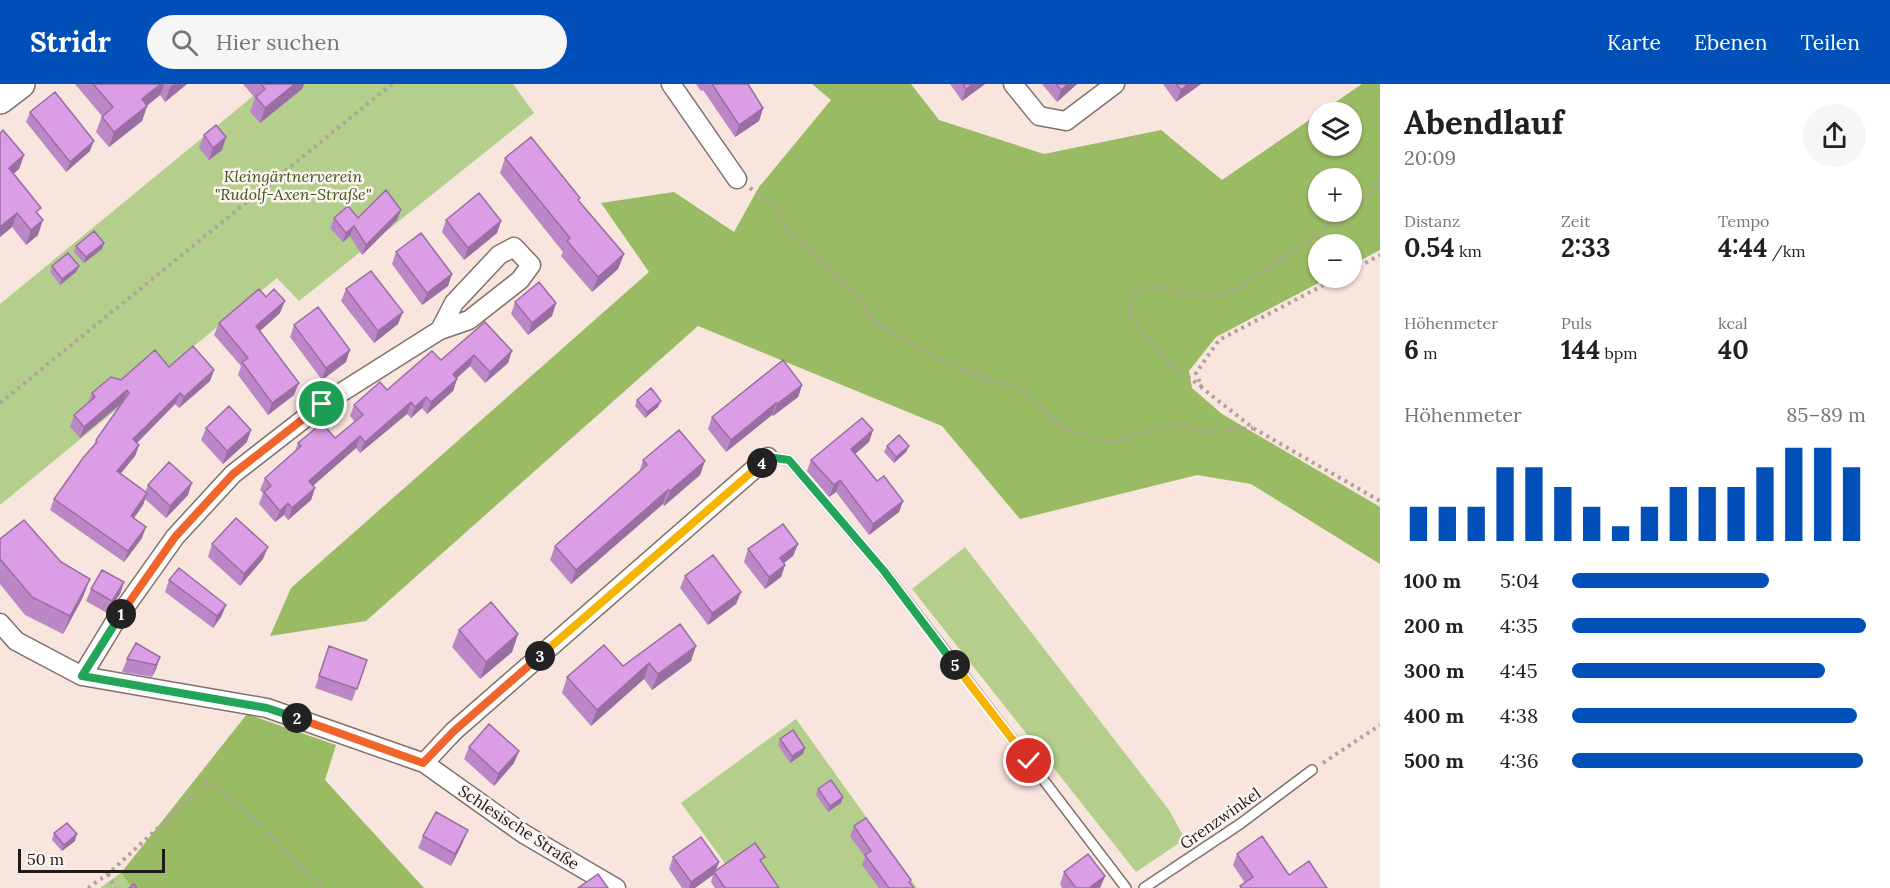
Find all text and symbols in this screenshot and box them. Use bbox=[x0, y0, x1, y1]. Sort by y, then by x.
search box bbox=[147, 15, 567, 69]
text: Stridr bbox=[30, 24, 111, 60]
icon: search bbox=[168, 26, 201, 59]
text: Hier suchen bbox=[216, 28, 340, 56]
text: Karte bbox=[1607, 29, 1661, 56]
text: Ebenen bbox=[1694, 29, 1767, 56]
text: Teilen bbox=[1800, 29, 1860, 56]
text: Abendlauf bbox=[1404, 101, 1564, 143]
map controls bbox=[1308, 102, 1362, 288]
button: layers bbox=[1308, 102, 1362, 156]
button: share bbox=[1803, 104, 1866, 167]
text: 20:09 bbox=[1404, 145, 1456, 170]
park label: Kleingärtnerverein "Rudolf-Axen-Straße" bbox=[215, 166, 372, 204]
button: + bbox=[1308, 168, 1362, 222]
text: Distanz bbox=[1404, 211, 1460, 231]
text: Zeit bbox=[1561, 211, 1590, 231]
text: Tempo bbox=[1718, 211, 1769, 231]
text: 0.54 bbox=[1404, 231, 1455, 264]
text: 2:33 bbox=[1561, 231, 1610, 264]
text: 4:44 bbox=[1718, 231, 1767, 264]
button: − bbox=[1308, 234, 1362, 288]
text: km bbox=[1455, 241, 1482, 261]
text: /km bbox=[1767, 241, 1806, 261]
text: Höhenmeter bbox=[1404, 313, 1498, 333]
text: Puls bbox=[1561, 313, 1592, 333]
text: kcal bbox=[1718, 313, 1748, 333]
text: 6 bbox=[1404, 333, 1419, 366]
text: 144 bbox=[1561, 333, 1600, 366]
text: 40 bbox=[1718, 333, 1749, 366]
text: m bbox=[1419, 343, 1437, 363]
text: bpm bbox=[1600, 343, 1638, 363]
pin bbox=[296, 378, 347, 429]
icon: arrive bbox=[305, 387, 338, 420]
text: Höhenmeter bbox=[1404, 402, 1522, 427]
text: 85–89 m bbox=[1786, 402, 1866, 427]
pin: 4 bbox=[747, 448, 777, 478]
text: 4 bbox=[758, 453, 766, 473]
text: 100 m bbox=[1404, 568, 1461, 593]
text: 5:04 bbox=[1500, 568, 1539, 593]
pin: 1 bbox=[106, 599, 136, 629]
text: 1 bbox=[118, 604, 124, 624]
text: 200 m bbox=[1404, 613, 1464, 638]
text: 4:35 bbox=[1500, 613, 1538, 638]
pin: 3 bbox=[525, 641, 555, 671]
text: 3 bbox=[536, 646, 544, 666]
pin: 5 bbox=[940, 650, 970, 680]
text: 5 bbox=[951, 655, 959, 675]
text: 300 m bbox=[1404, 658, 1464, 683]
text: 4:45 bbox=[1500, 658, 1538, 683]
pin: 2 bbox=[282, 703, 312, 733]
text: 400 m bbox=[1404, 703, 1464, 728]
text: 4:38 bbox=[1500, 703, 1538, 728]
text: 2 bbox=[293, 708, 301, 728]
pin bbox=[1003, 735, 1054, 786]
icon: check bbox=[1012, 744, 1045, 777]
text: 500 m bbox=[1404, 748, 1464, 773]
text: 4:36 bbox=[1500, 748, 1539, 773]
street label: Schlesische Straße bbox=[455, 780, 584, 874]
street label: Grenzwinkel bbox=[1176, 783, 1264, 853]
scale bar bbox=[18, 846, 165, 874]
text: 50 m bbox=[27, 849, 64, 869]

